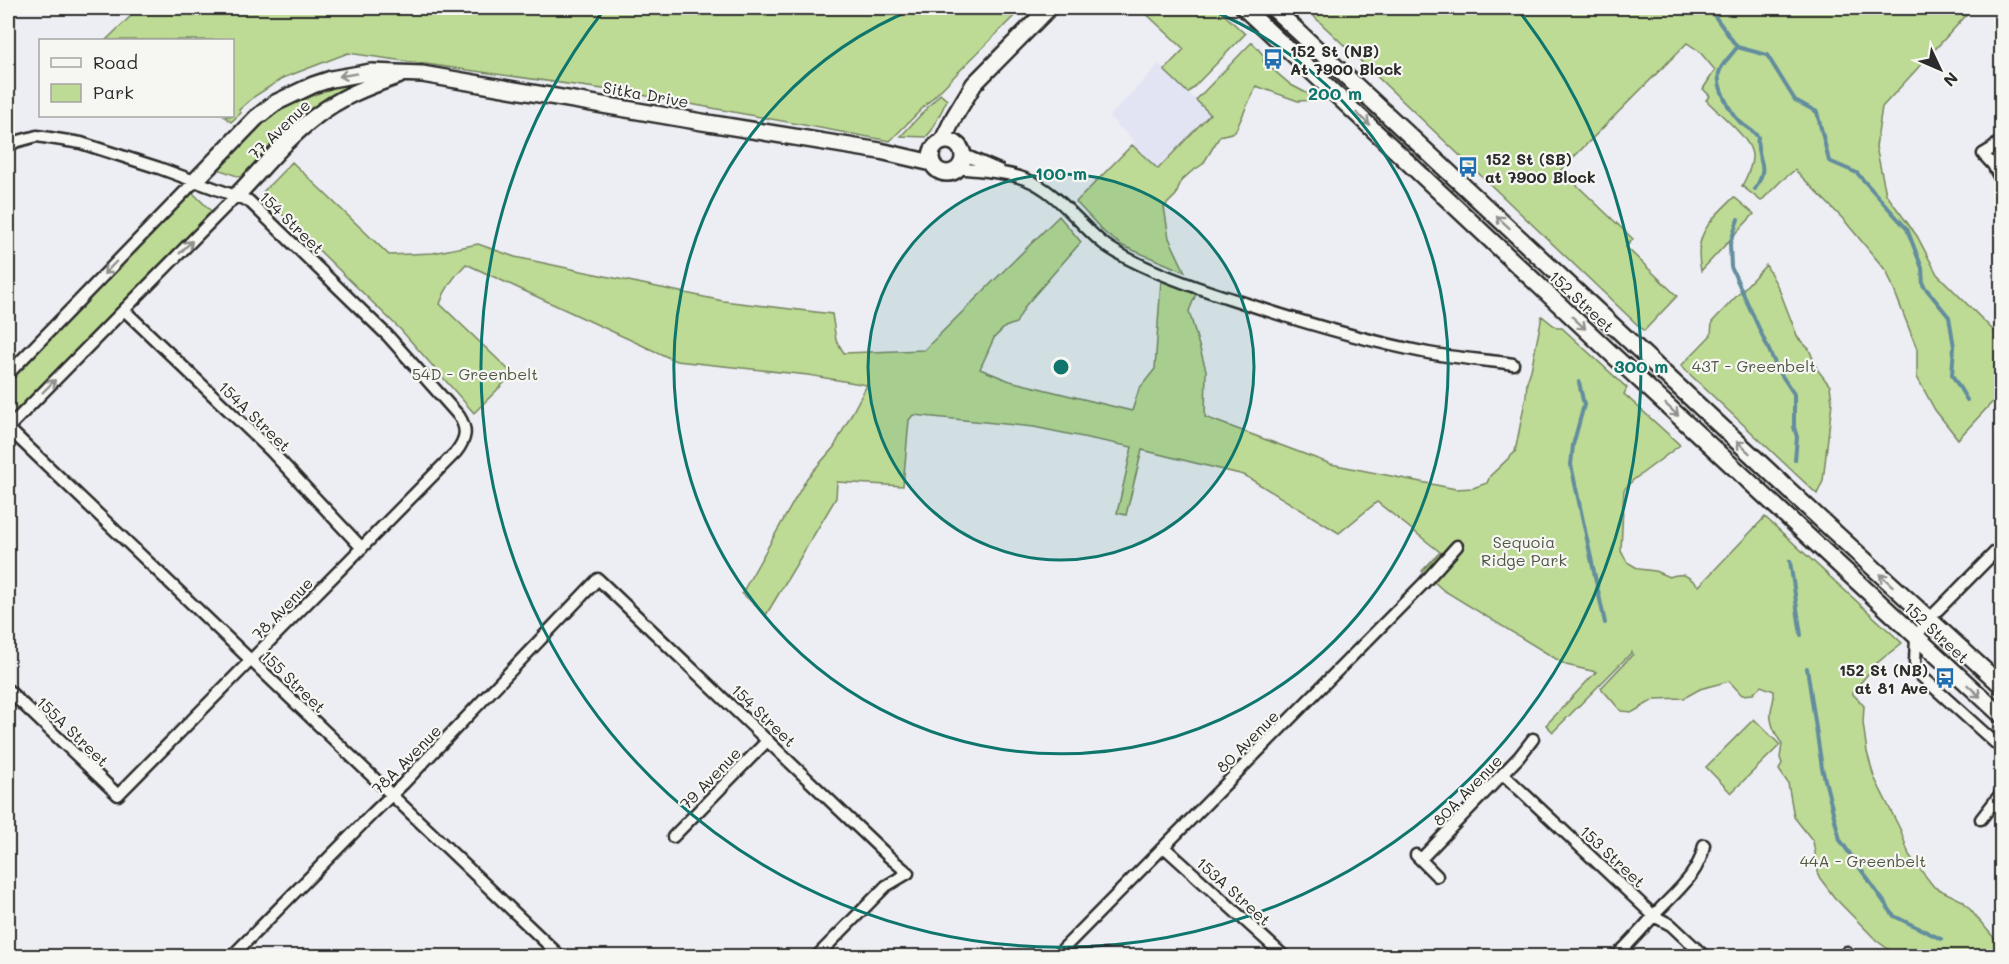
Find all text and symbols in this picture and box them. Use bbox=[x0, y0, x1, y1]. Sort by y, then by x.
legend bbox=[39, 39, 234, 117]
north arrow bbox=[1910, 39, 1970, 99]
place label: 152 St (NB) At 7900 Block bbox=[1290, 40, 1402, 79]
bus stop icon: 152 St (NB) At 7900 Block bbox=[1261, 47, 1285, 71]
text: Road bbox=[93, 50, 138, 74]
text: N bbox=[1939, 68, 1963, 91]
one-way arrow bbox=[339, 70, 359, 81]
street label: Sitka Drive bbox=[601, 76, 691, 112]
text: Park bbox=[93, 80, 134, 104]
text: 200 m bbox=[1308, 81, 1362, 105]
street label: 77 Avenue bbox=[244, 94, 314, 164]
one-way arrow bbox=[1356, 112, 1371, 127]
place label: 152 St (SB) at 7900 Block bbox=[1485, 148, 1596, 187]
bus stop icon: 152 St (SB) at 7900 Block bbox=[1456, 155, 1480, 179]
text: 100 m bbox=[1035, 161, 1087, 185]
street label: 154 Street bbox=[255, 186, 329, 258]
one-way arrow bbox=[1496, 215, 1511, 229]
one-way arrow bbox=[178, 240, 193, 255]
one-way arrow bbox=[103, 261, 118, 276]
street label: 152 Street bbox=[1545, 266, 1619, 336]
one-way arrow bbox=[1571, 316, 1586, 330]
text: 300 m bbox=[1614, 354, 1668, 378]
park label: 43T - Greenbelt bbox=[1692, 355, 1816, 376]
centre of rings bbox=[1051, 357, 1071, 377]
park label: 54D - Greenbelt bbox=[412, 363, 538, 384]
street label: 154A Street bbox=[214, 376, 296, 456]
one-way arrow bbox=[41, 378, 56, 393]
one-way arrow bbox=[1664, 402, 1679, 416]
one-way arrow bbox=[1736, 441, 1751, 455]
park label: Sequoia Ridge Park bbox=[1481, 531, 1567, 570]
street label: 78 Avenue bbox=[247, 572, 317, 644]
one-way arrow bbox=[1879, 573, 1894, 587]
street label: 152 Street bbox=[1900, 597, 1974, 667]
street label: 155 Street bbox=[257, 645, 331, 717]
place label: 152 St (NB) at 81 Ave bbox=[1839, 659, 1928, 698]
bus stop icon: 152 St (NB) at 81 Ave bbox=[1933, 666, 1957, 690]
street label: 154 Street bbox=[727, 679, 801, 751]
one-way arrow bbox=[1966, 684, 1981, 698]
street label: 155A Street bbox=[32, 691, 114, 771]
street label: 80 Avenue bbox=[1211, 705, 1283, 777]
street label: 78A Avenue bbox=[367, 720, 445, 798]
street label: 79 Avenue bbox=[675, 742, 745, 814]
street label: 80A Avenue bbox=[1428, 750, 1506, 830]
street label: 153 Street bbox=[1576, 820, 1650, 892]
park label: 44A - Greenbelt bbox=[1800, 850, 1926, 871]
street label: 153A Street bbox=[1192, 852, 1276, 930]

